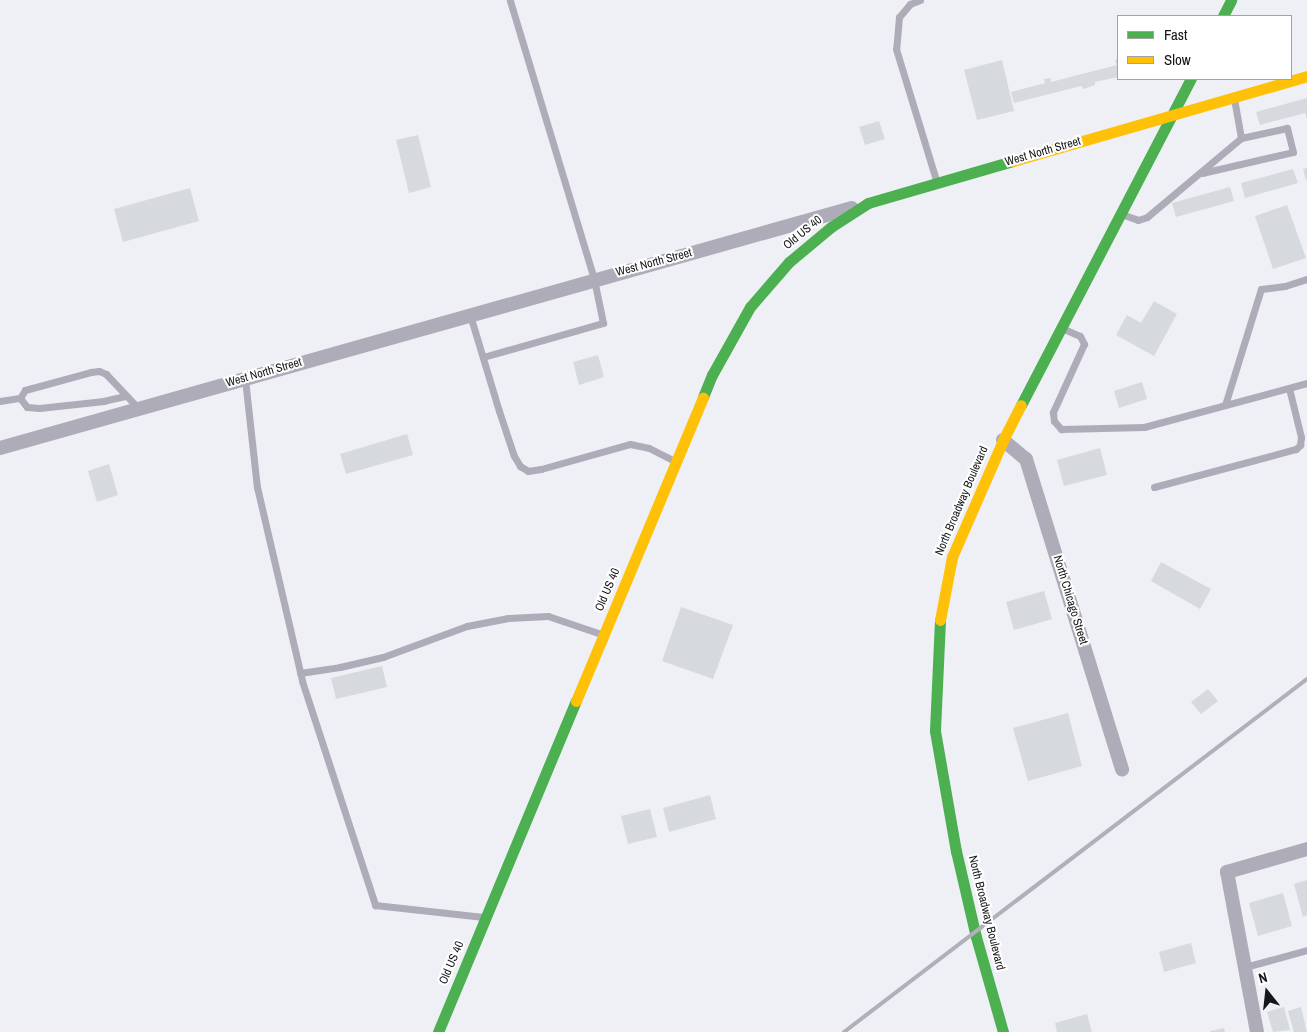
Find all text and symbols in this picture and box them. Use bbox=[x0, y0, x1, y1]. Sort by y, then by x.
legend bbox=[1117, 15, 1292, 80]
text: Fast bbox=[1164, 24, 1187, 45]
text: Slow bbox=[1164, 49, 1191, 70]
street label: West North Street bbox=[1004, 134, 1082, 170]
street label: Old US 40 bbox=[781, 213, 825, 253]
street label: West North Street bbox=[614, 246, 694, 280]
street label: West North Street bbox=[225, 355, 303, 391]
street label: North Broadway Boulevard bbox=[932, 444, 992, 558]
street label: North Chicago Street bbox=[1050, 554, 1090, 646]
street label: Old US 40 bbox=[593, 566, 623, 614]
street label: North Broadway Boulevard bbox=[965, 854, 1007, 972]
street label: Old US 40 bbox=[437, 939, 467, 987]
north arrow bbox=[1242, 967, 1292, 1017]
text: N bbox=[1256, 968, 1269, 987]

